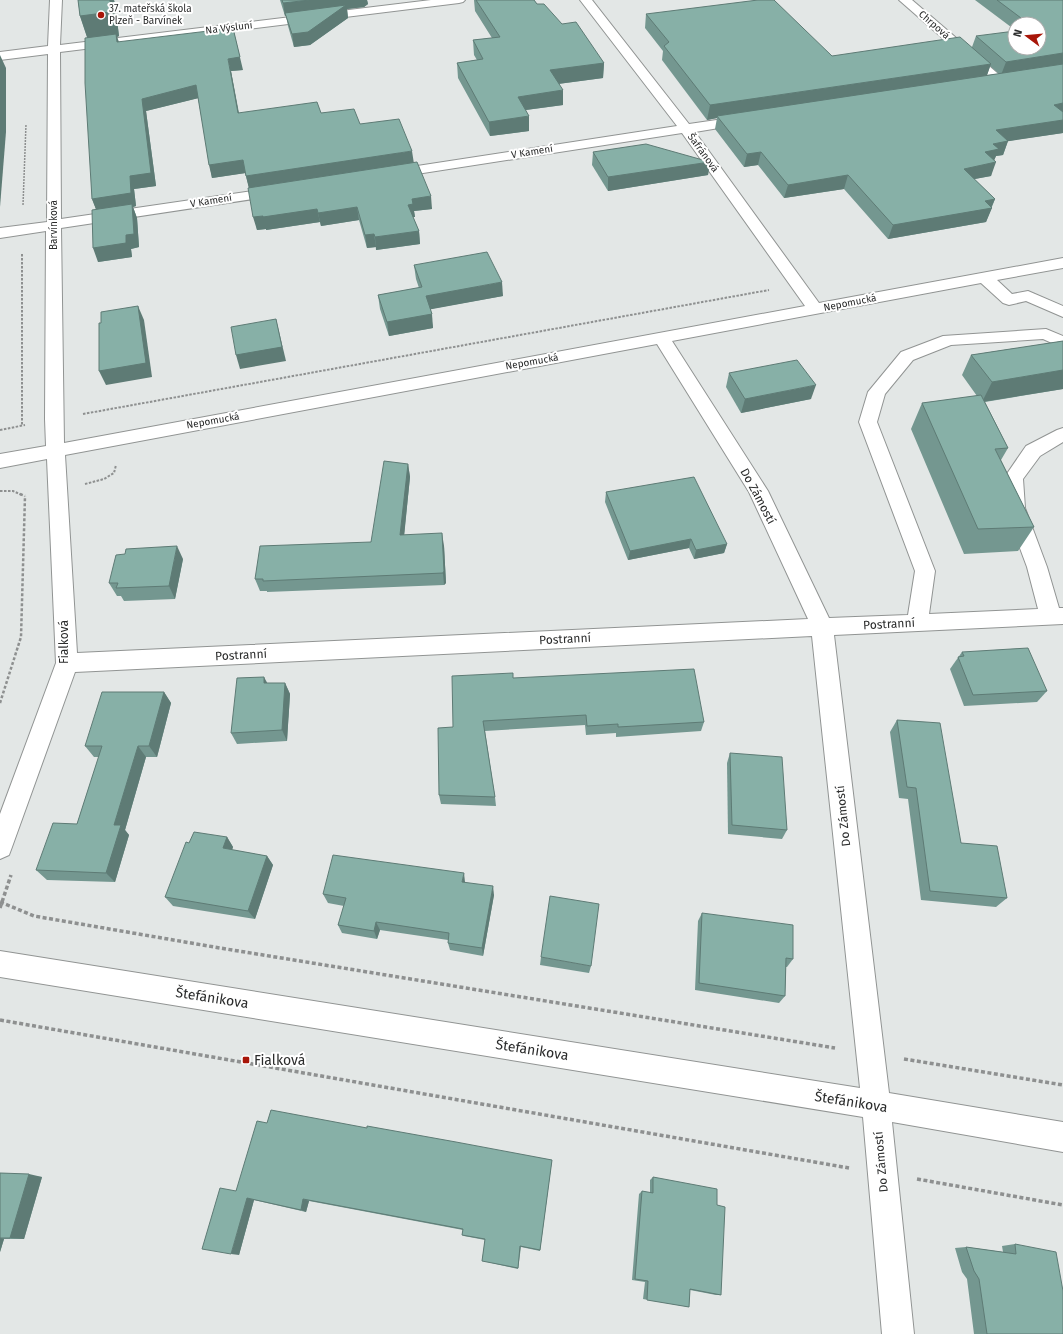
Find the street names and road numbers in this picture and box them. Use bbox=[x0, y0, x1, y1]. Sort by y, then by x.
street label: Chrpová bbox=[916, 8, 952, 42]
street label: Na Výsluní bbox=[205, 18, 253, 37]
street label: Šafránová bbox=[685, 130, 723, 175]
street label: V Kamení bbox=[510, 142, 554, 161]
street label: V Kamení bbox=[189, 191, 233, 210]
street label: Barvínková bbox=[47, 200, 60, 250]
street label: Nepomucká bbox=[823, 292, 877, 314]
street label: Nepomucká bbox=[505, 351, 559, 373]
street label: Nepomucká bbox=[186, 410, 240, 432]
street label: Do Zámostí bbox=[737, 466, 779, 527]
street label: Postranní bbox=[863, 616, 916, 632]
street label: Fialková bbox=[57, 620, 71, 664]
street label: Postranní bbox=[539, 631, 592, 647]
street label: Postranní bbox=[215, 647, 268, 663]
street label: Do Zámostí bbox=[833, 784, 853, 847]
street label: Štefánikova bbox=[174, 983, 250, 1012]
street label: Štefánikova bbox=[494, 1035, 570, 1064]
street label: Štefánikova bbox=[813, 1087, 889, 1116]
street label: Do Zámostí bbox=[871, 1130, 891, 1193]

